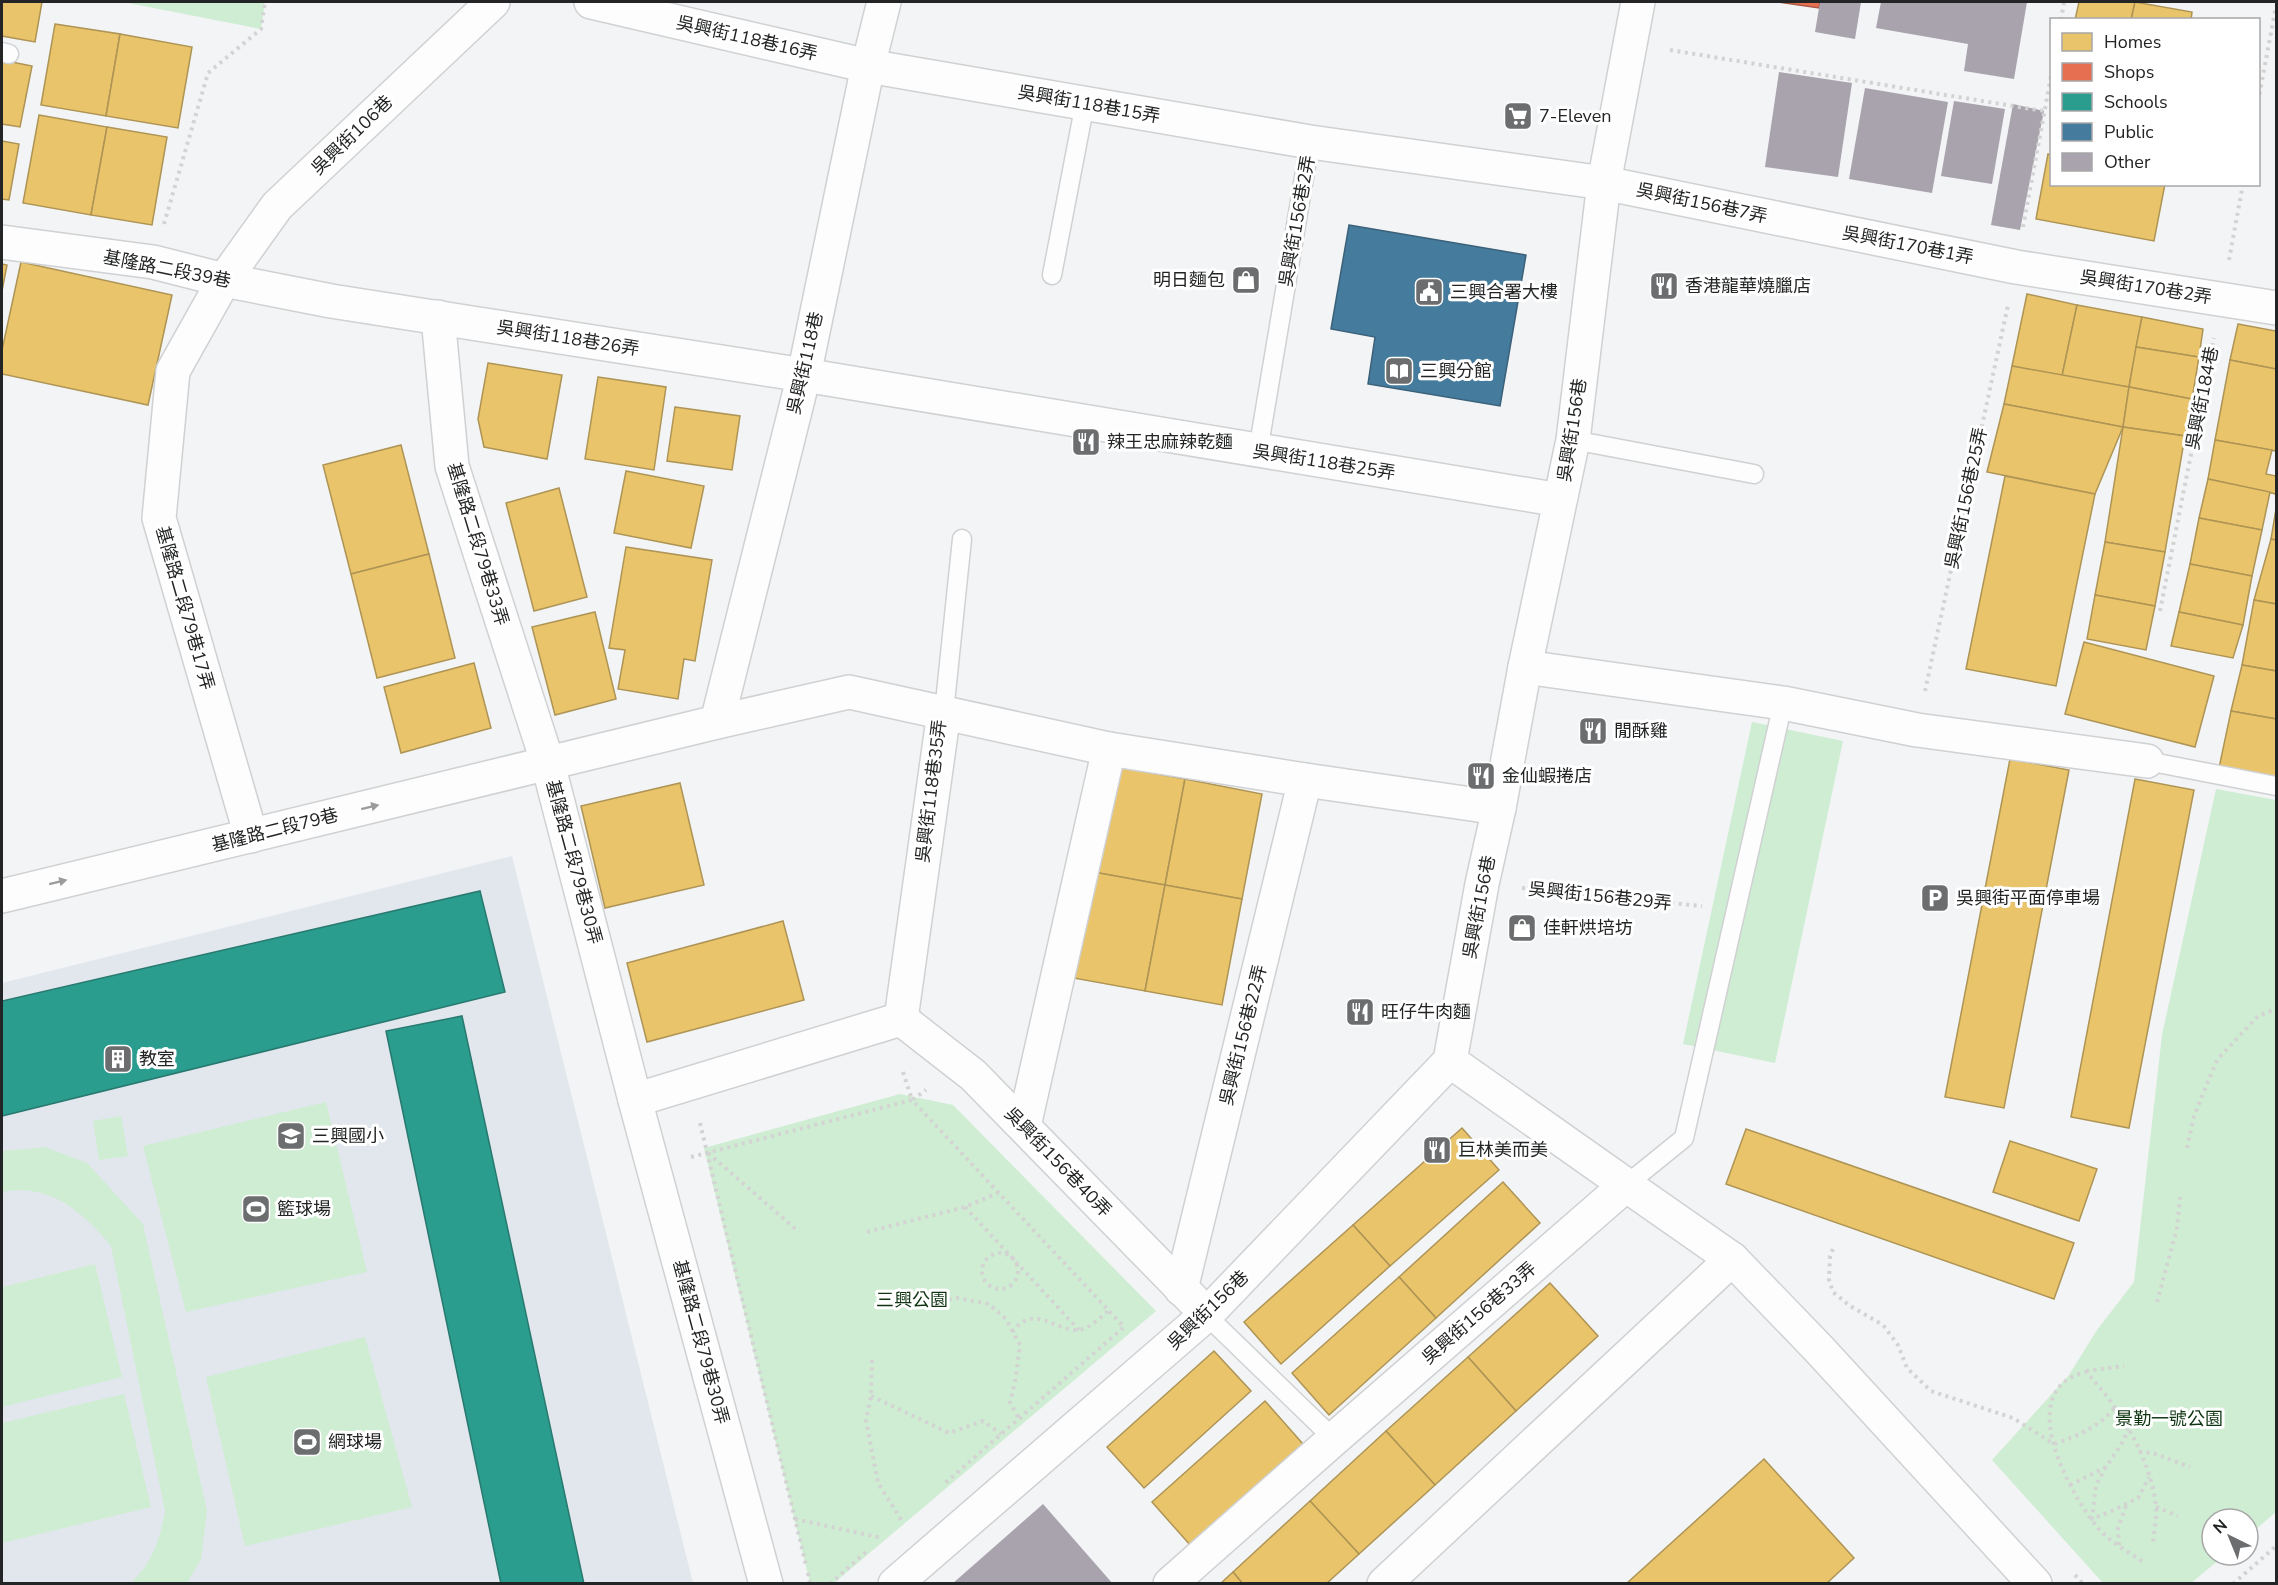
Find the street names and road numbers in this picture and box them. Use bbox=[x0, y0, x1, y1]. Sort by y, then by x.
street label: 吳興街118巷16弄 bbox=[674, 10, 820, 66]
street label: 吳興街118巷15弄 bbox=[1016, 80, 1162, 128]
street label: 吳興街106巷 bbox=[306, 90, 398, 180]
street label: 吳興街156巷2弄 bbox=[1274, 153, 1320, 289]
street label: 吳興街156巷7弄 bbox=[1634, 177, 1770, 229]
street label: 吳興街170巷1弄 bbox=[1840, 221, 1976, 269]
street label: 基隆路二段39巷 bbox=[101, 245, 233, 293]
street label: 吳興街170巷2弄 bbox=[2078, 265, 2214, 309]
street label: 吳興街118巷 bbox=[782, 309, 828, 417]
street label: 吳興街118巷26弄 bbox=[495, 315, 641, 361]
street label: 吳興街184巷 bbox=[2180, 344, 2224, 452]
street label: 吳興街156巷 bbox=[1552, 377, 1592, 483]
street label: 吳興街156巷25弄 bbox=[1939, 425, 1993, 571]
street label: 吳興街118巷25弄 bbox=[1251, 439, 1397, 485]
street label: 基隆路二段79巷33弄 bbox=[442, 460, 514, 628]
street label: 基隆路二段79巷17弄 bbox=[150, 523, 220, 693]
street label: 吳興街118巷35弄 bbox=[910, 718, 952, 864]
street label: 基隆路二段79巷30弄 bbox=[541, 777, 607, 947]
street label: 基隆路二段79巷 bbox=[209, 803, 341, 857]
street label: 吳興街156巷 bbox=[1457, 853, 1501, 961]
street label: 吳興街156巷29弄 bbox=[1527, 877, 1673, 915]
street label: 吳興街156巷22弄 bbox=[1214, 962, 1272, 1108]
street label: 吳興街156巷40弄 bbox=[999, 1102, 1117, 1222]
street label: 基隆路二段79巷30弄 bbox=[668, 1257, 734, 1427]
street label: 吳興街156巷33弄 bbox=[1417, 1257, 1541, 1369]
street label: 吳興街156巷 bbox=[1162, 1265, 1254, 1355]

